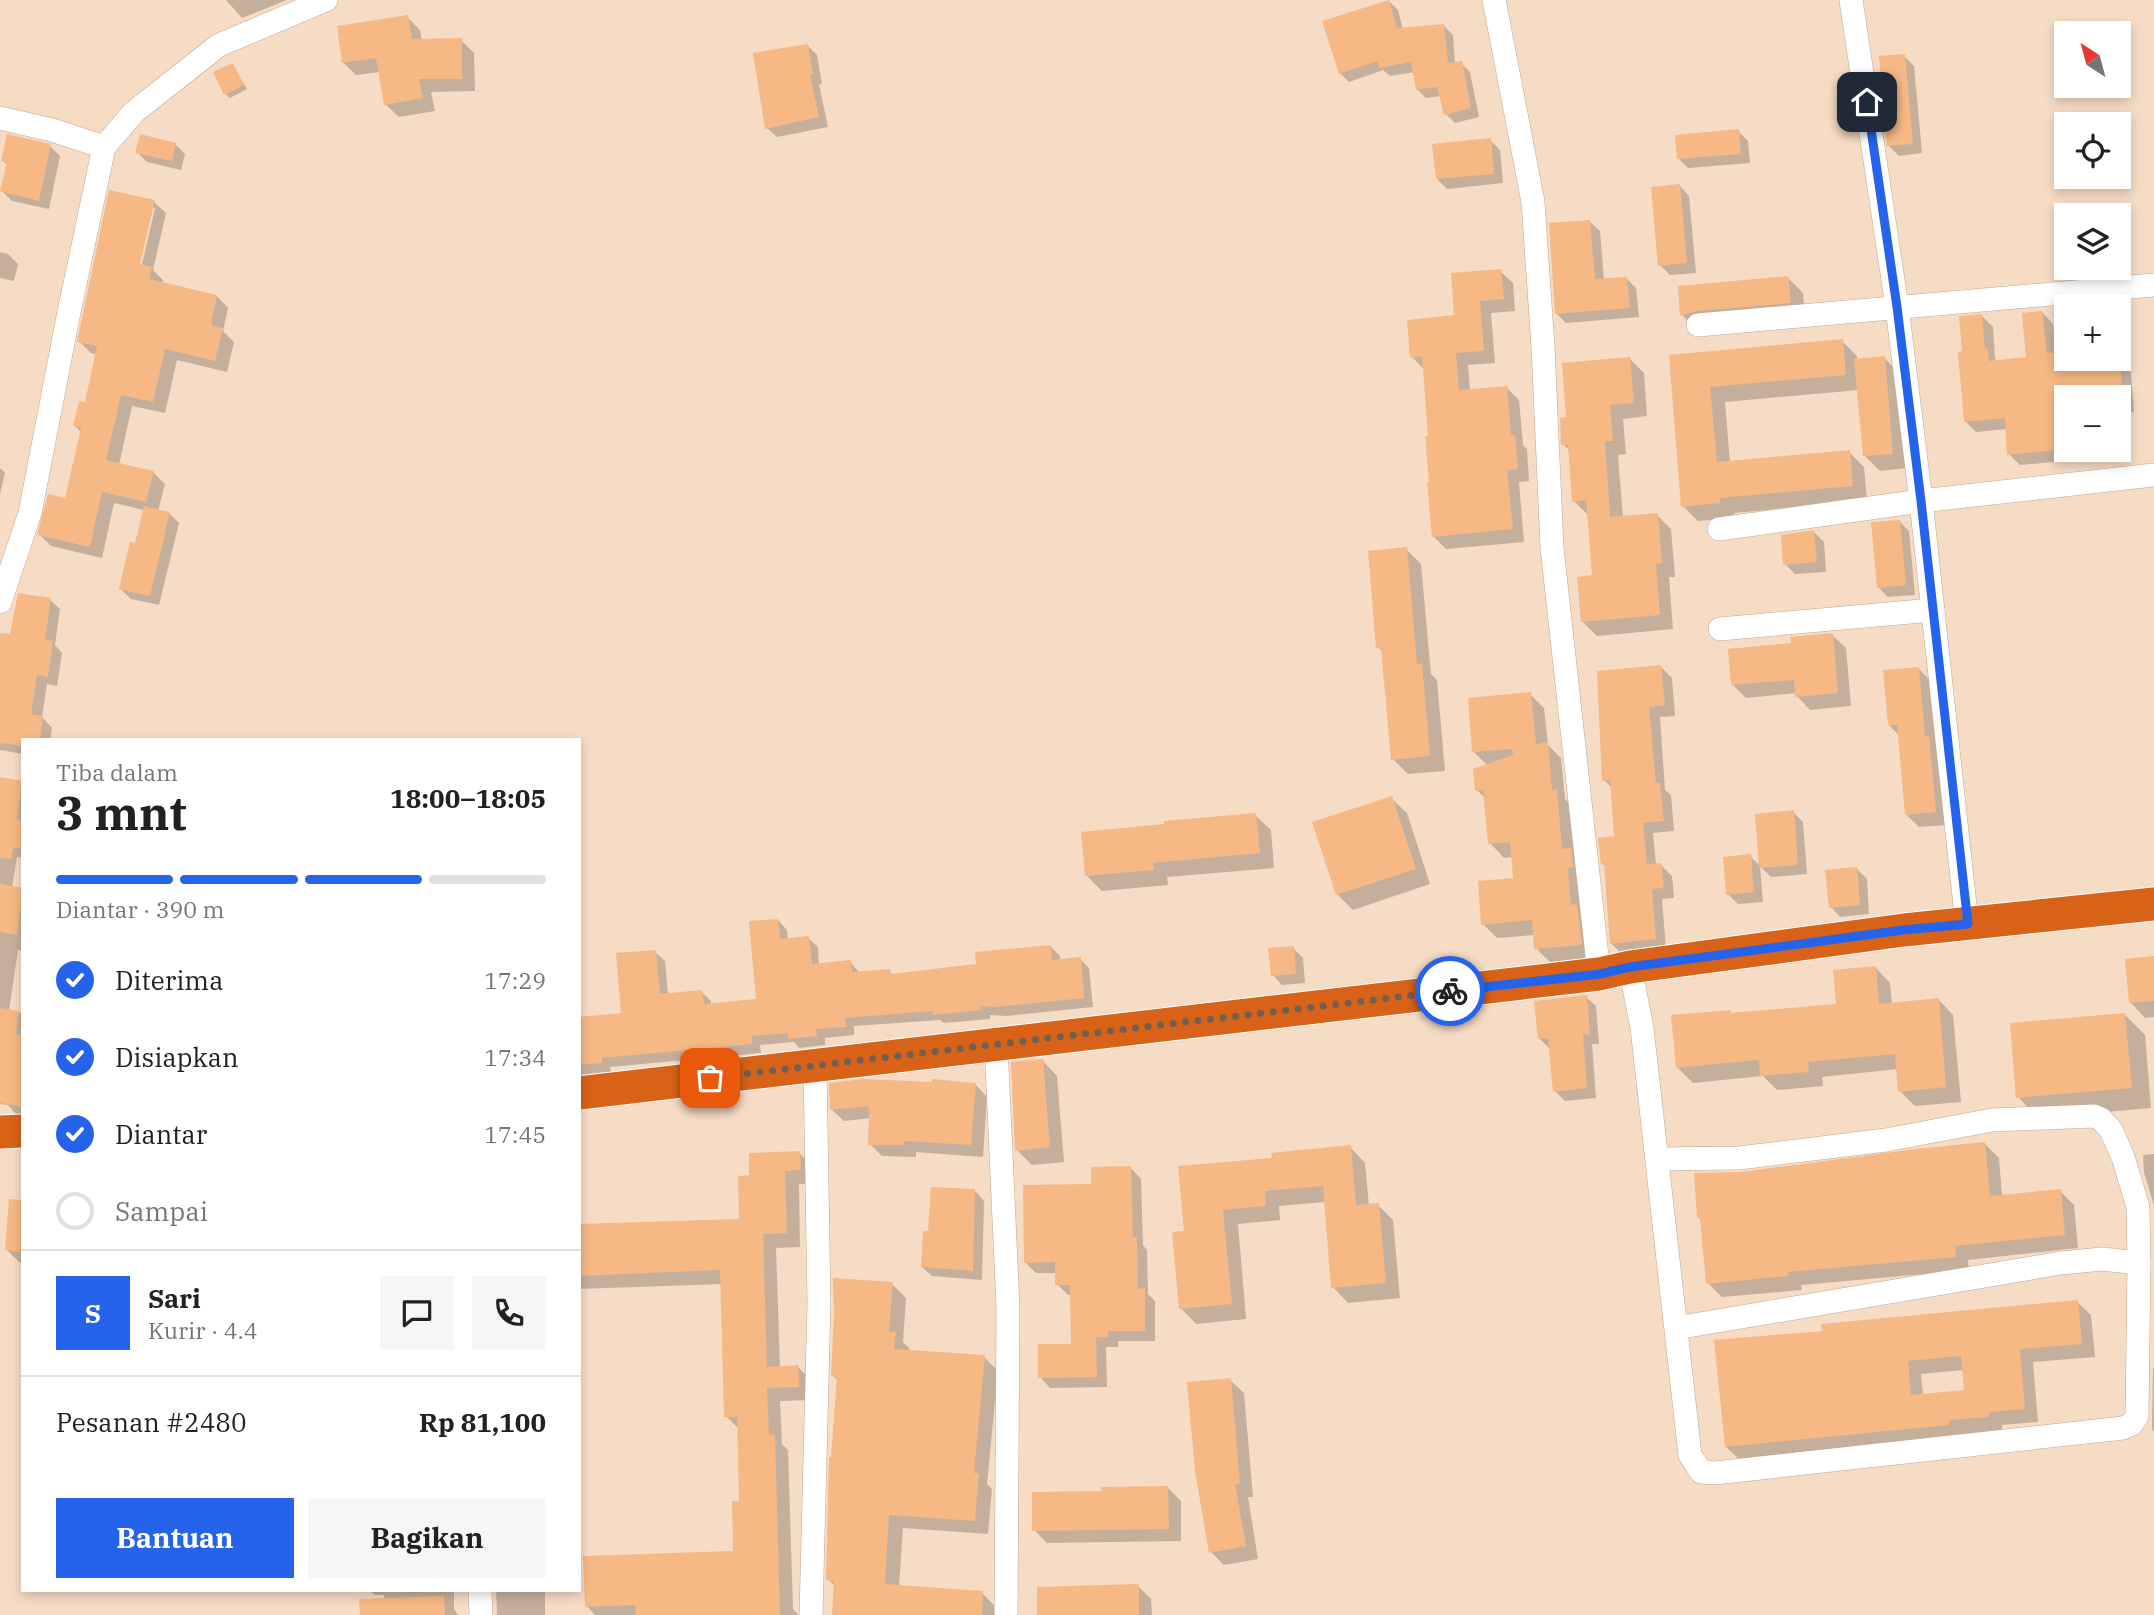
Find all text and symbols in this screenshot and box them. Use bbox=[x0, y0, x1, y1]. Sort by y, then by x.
north arrow bbox=[2054, 21, 2132, 98]
map controls bbox=[2054, 21, 2131, 462]
pin bbox=[1837, 72, 1897, 132]
icon: home bbox=[1848, 83, 1886, 121]
button: locate bbox=[2054, 112, 2131, 189]
button: layers bbox=[2054, 203, 2131, 280]
button: + bbox=[2054, 294, 2131, 371]
button: − bbox=[2054, 385, 2131, 462]
text: Tiba dalam bbox=[56, 757, 178, 787]
text: 18:00–18:05 bbox=[390, 781, 546, 815]
text: 3 mnt bbox=[56, 783, 187, 843]
text: Diantar · 390 m bbox=[56, 894, 224, 924]
courier bbox=[1415, 956, 1485, 1026]
icon: check bbox=[56, 961, 94, 999]
text: Diterima bbox=[115, 963, 223, 997]
text: 17:29 bbox=[484, 965, 546, 995]
icon: bike bbox=[1431, 972, 1469, 1010]
icon: check bbox=[56, 1038, 94, 1076]
text: Disiapkan bbox=[115, 1040, 239, 1074]
text: 17:34 bbox=[484, 1042, 546, 1072]
pin bbox=[680, 1048, 740, 1108]
icon: bag bbox=[691, 1059, 729, 1097]
icon: check bbox=[56, 1115, 94, 1153]
text: Diantar bbox=[115, 1117, 207, 1151]
text: 17:45 bbox=[484, 1119, 546, 1149]
text: Sampai bbox=[115, 1194, 208, 1228]
button: chat bbox=[380, 1276, 454, 1350]
button: phone bbox=[472, 1276, 546, 1350]
text: Sari bbox=[148, 1281, 201, 1315]
text: S bbox=[85, 1296, 101, 1330]
text: Kurir · 4.4 bbox=[148, 1315, 257, 1345]
text: Pesanan #2480 bbox=[56, 1405, 246, 1439]
text: Rp 81,100 bbox=[419, 1405, 546, 1439]
button: Bantuan bbox=[56, 1498, 294, 1578]
button: Bagikan bbox=[308, 1498, 546, 1578]

